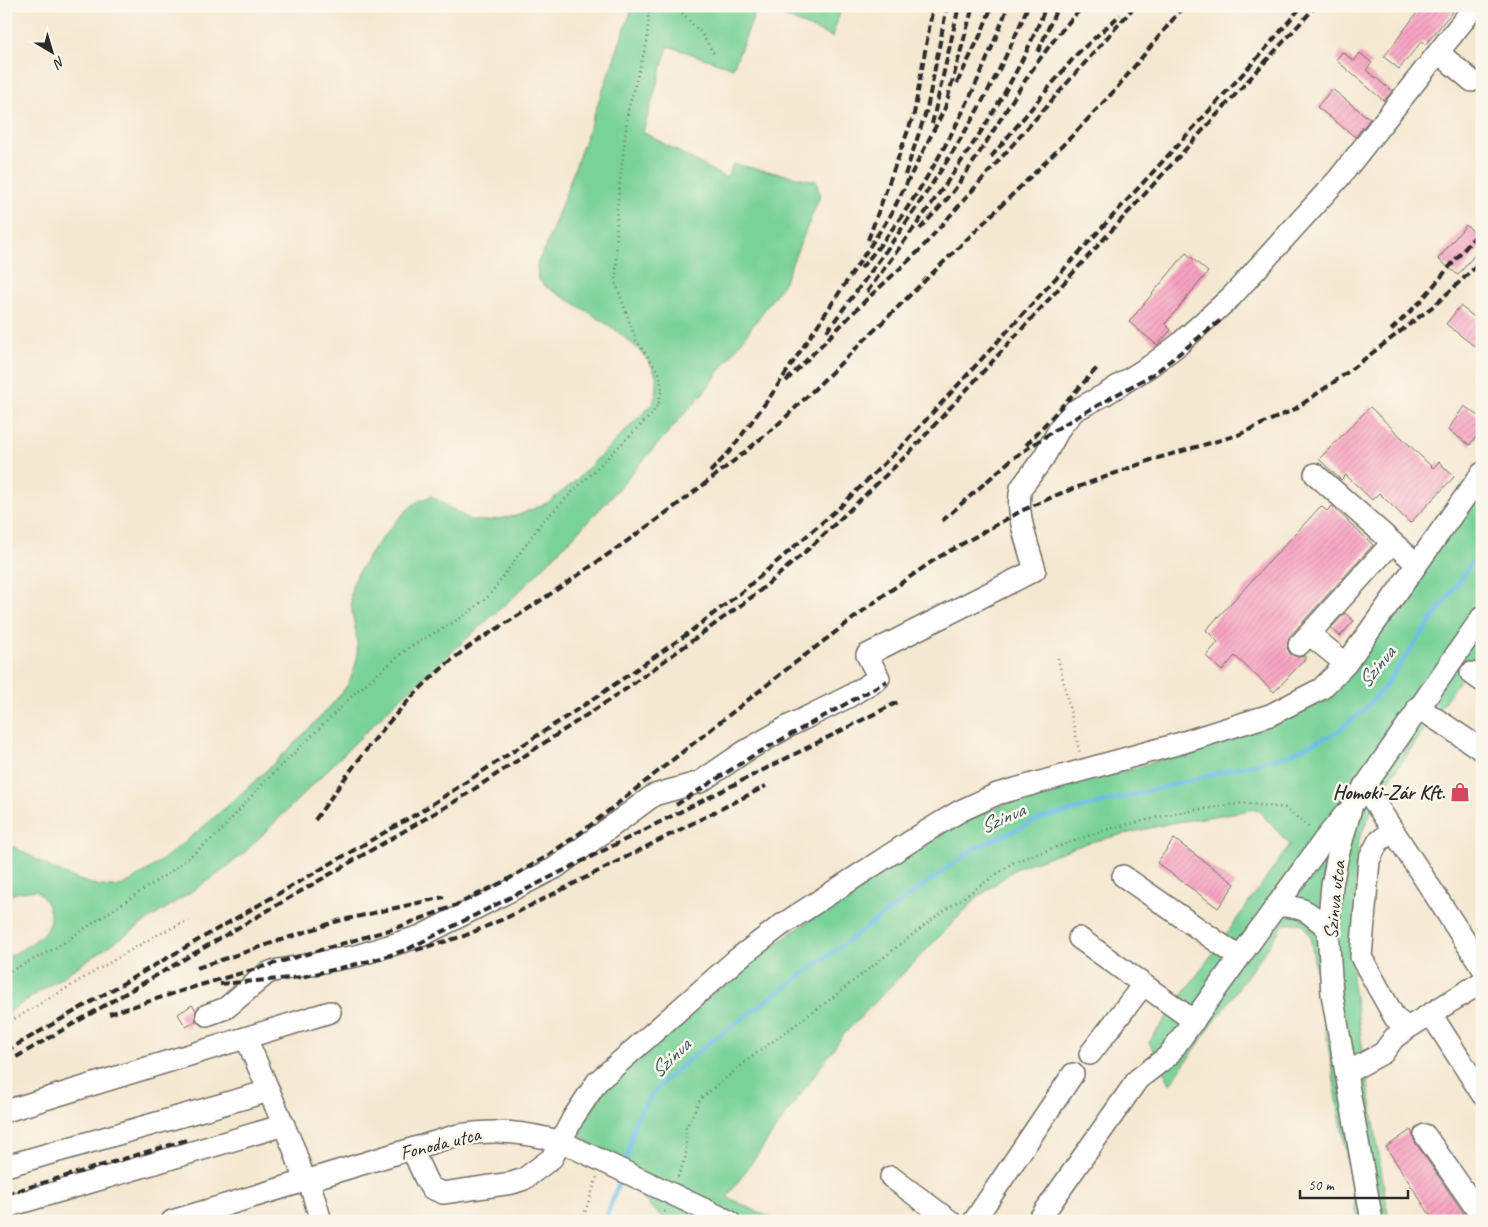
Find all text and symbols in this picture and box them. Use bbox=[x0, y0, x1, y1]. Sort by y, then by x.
north arrow bbox=[28, 28, 78, 78]
text: N bbox=[49, 52, 68, 73]
water label: Szinva bbox=[1351, 639, 1402, 693]
place label: Homoki-Zár Kft. bbox=[1333, 780, 1446, 805]
shop icon: Homoki-Zár Kft. bbox=[1449, 781, 1471, 803]
water label: Szinva bbox=[976, 796, 1031, 839]
street label: Szinva utca bbox=[1318, 858, 1351, 940]
water label: Szinva bbox=[644, 1031, 698, 1083]
street label: Fonoda utca bbox=[397, 1121, 485, 1166]
scale bar bbox=[1300, 1167, 1408, 1199]
text: 50 m bbox=[1308, 1176, 1335, 1195]

